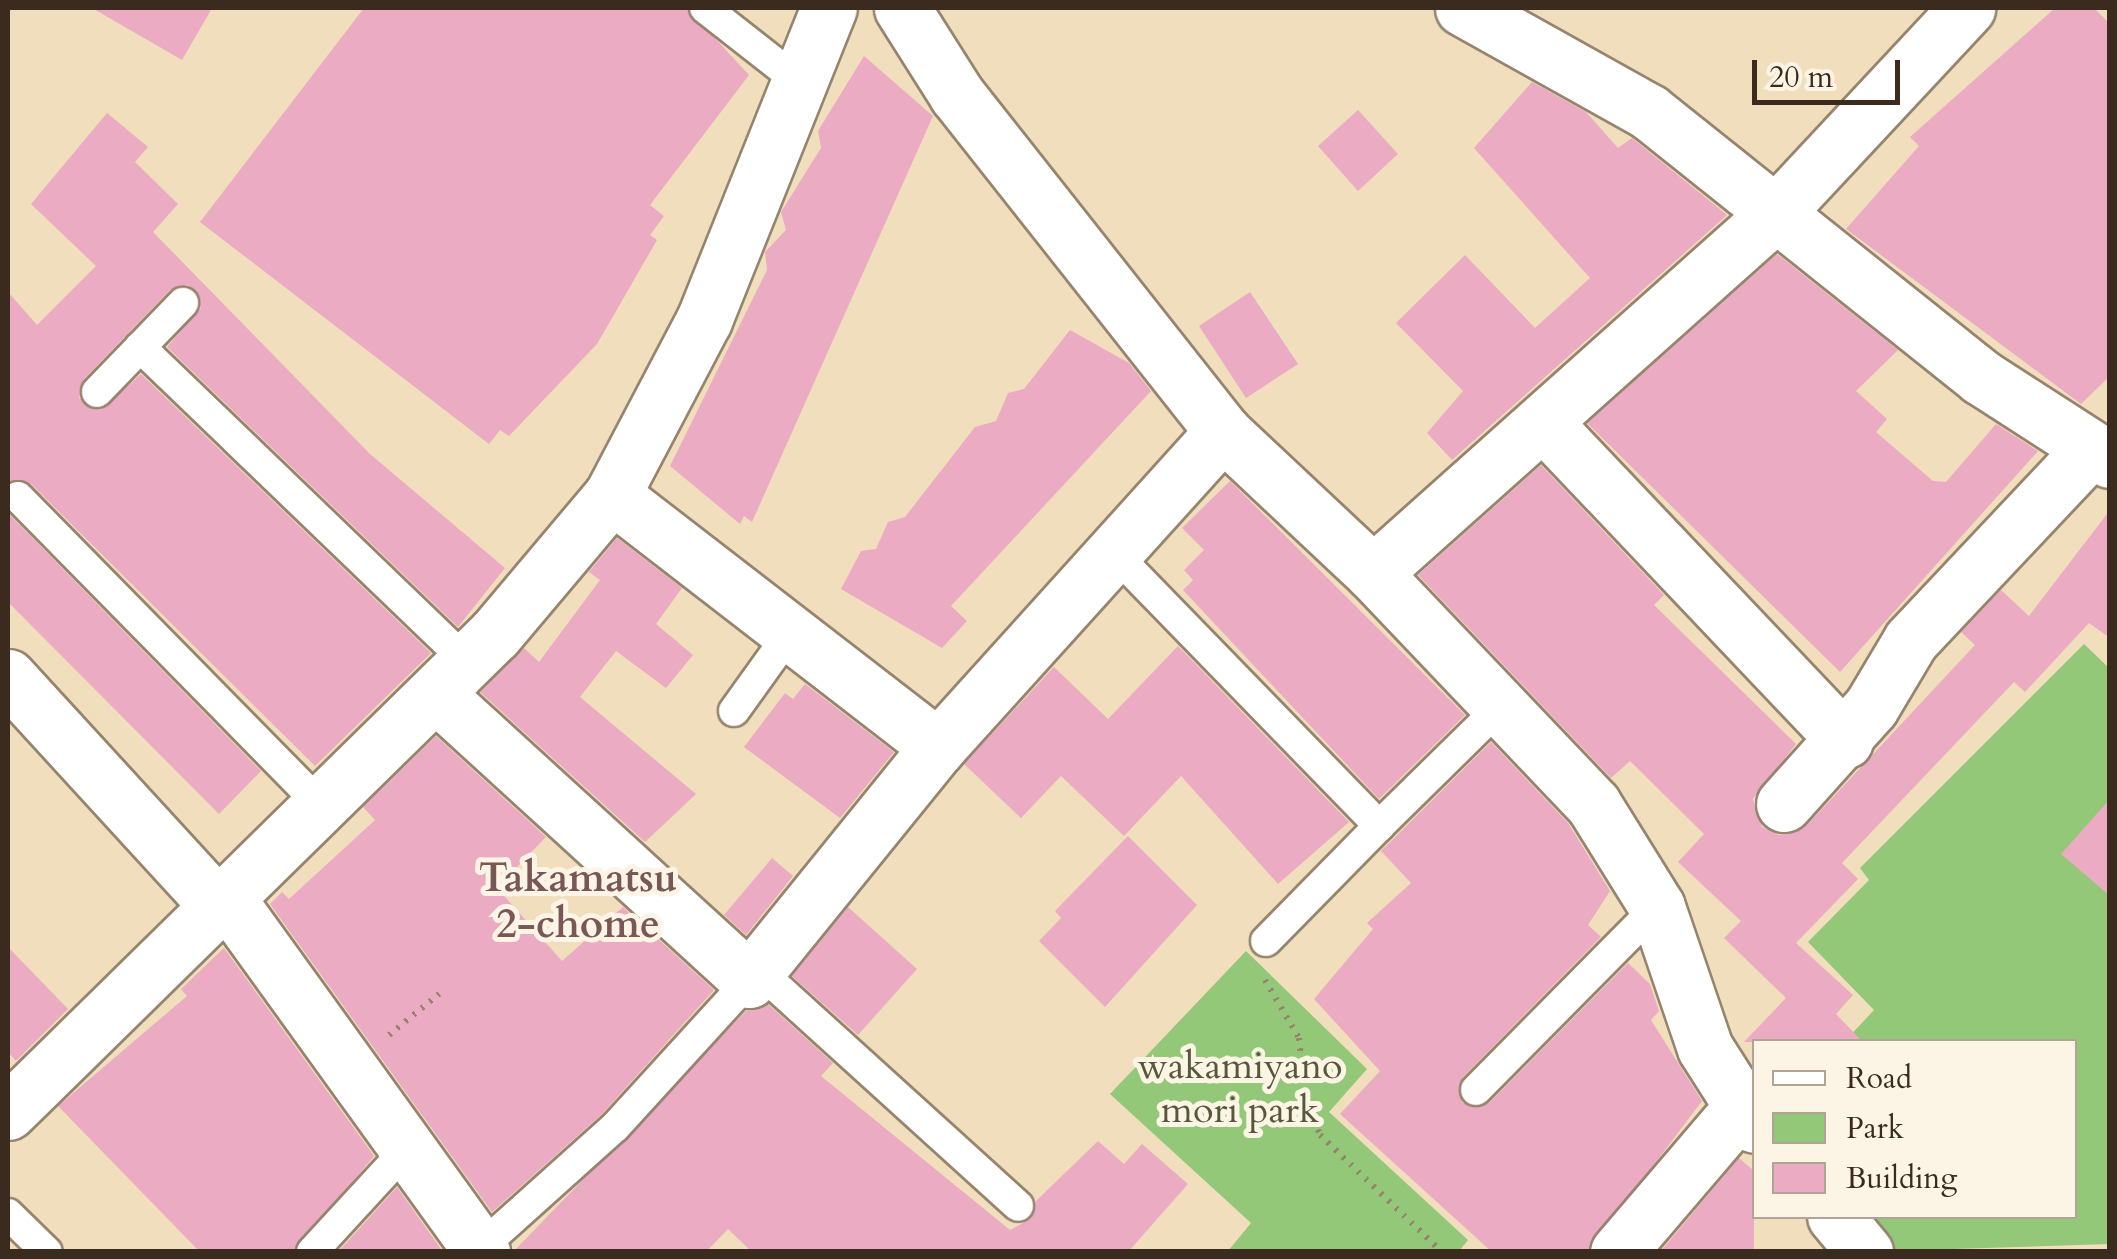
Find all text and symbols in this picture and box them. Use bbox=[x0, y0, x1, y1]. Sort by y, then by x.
scale bar bbox=[1757, 40, 1904, 102]
text: 20 m bbox=[1769, 57, 1833, 98]
district label: Takamatsu 2-chome bbox=[479, 855, 677, 949]
legend bbox=[1752, 1039, 2077, 1219]
park label: wakamiyano mori park bbox=[1137, 1044, 1343, 1134]
text: Road bbox=[1846, 1058, 1912, 1099]
text: Park bbox=[1846, 1108, 1904, 1149]
text: Building bbox=[1846, 1158, 1957, 1199]

